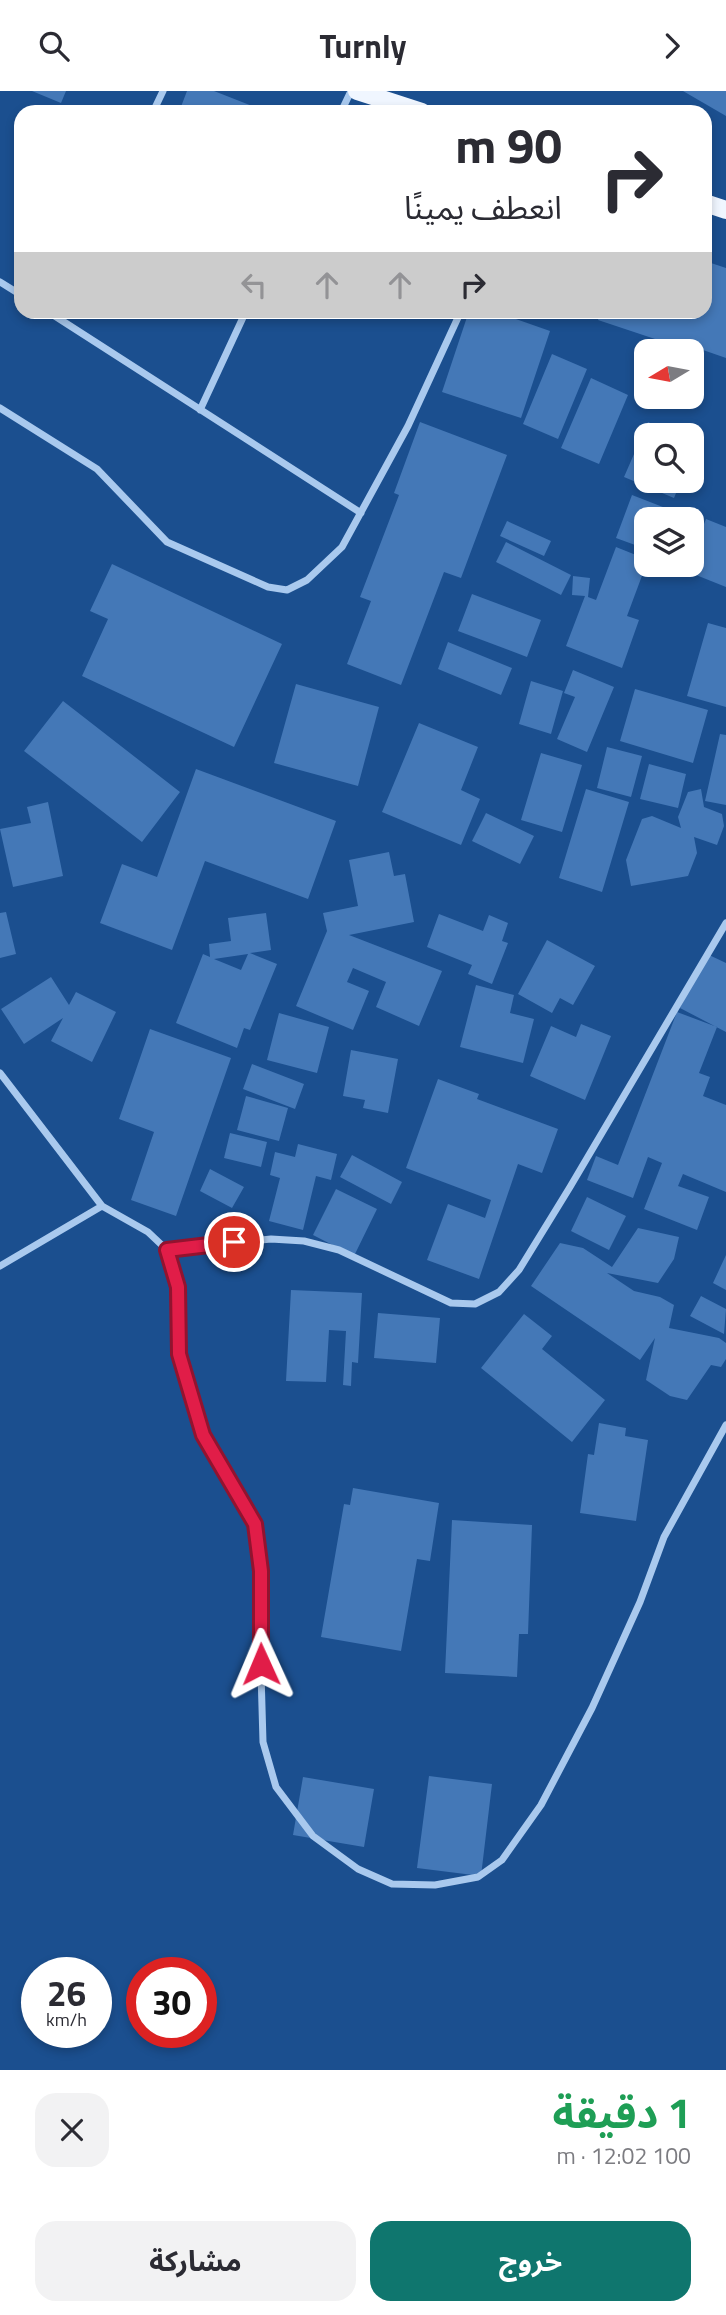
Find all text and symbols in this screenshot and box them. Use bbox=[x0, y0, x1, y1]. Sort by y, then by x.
text: Turnly bbox=[319, 22, 407, 70]
icon: search bbox=[35, 27, 73, 65]
icon: forward bbox=[653, 27, 691, 65]
text: 90 m bbox=[455, 107, 562, 182]
icon: right bbox=[586, 133, 677, 224]
text: انعطف يمينًا bbox=[404, 183, 562, 231]
icon: left bbox=[235, 266, 273, 304]
icon: ahead bbox=[308, 266, 346, 304]
icon: ahead bbox=[381, 266, 419, 304]
icon: right bbox=[454, 266, 492, 304]
north arrow bbox=[634, 339, 704, 409]
map controls bbox=[634, 339, 704, 577]
button: search bbox=[634, 423, 704, 493]
button: layers bbox=[634, 507, 704, 577]
pin bbox=[204, 1212, 264, 1272]
icon: arrive bbox=[215, 1223, 253, 1261]
position arrow bbox=[224, 1627, 298, 1701]
speed limit sign: 30 bbox=[126, 1957, 217, 2048]
text: 26 bbox=[47, 1966, 86, 2020]
text: km/h bbox=[46, 2006, 87, 2033]
text: 1 دقيقة bbox=[553, 2080, 691, 2144]
button: close bbox=[35, 2093, 109, 2167]
text: 100 m · 12:02 bbox=[556, 2138, 691, 2173]
button: مشاركة bbox=[35, 2221, 356, 2301]
button: خروج bbox=[370, 2221, 691, 2301]

